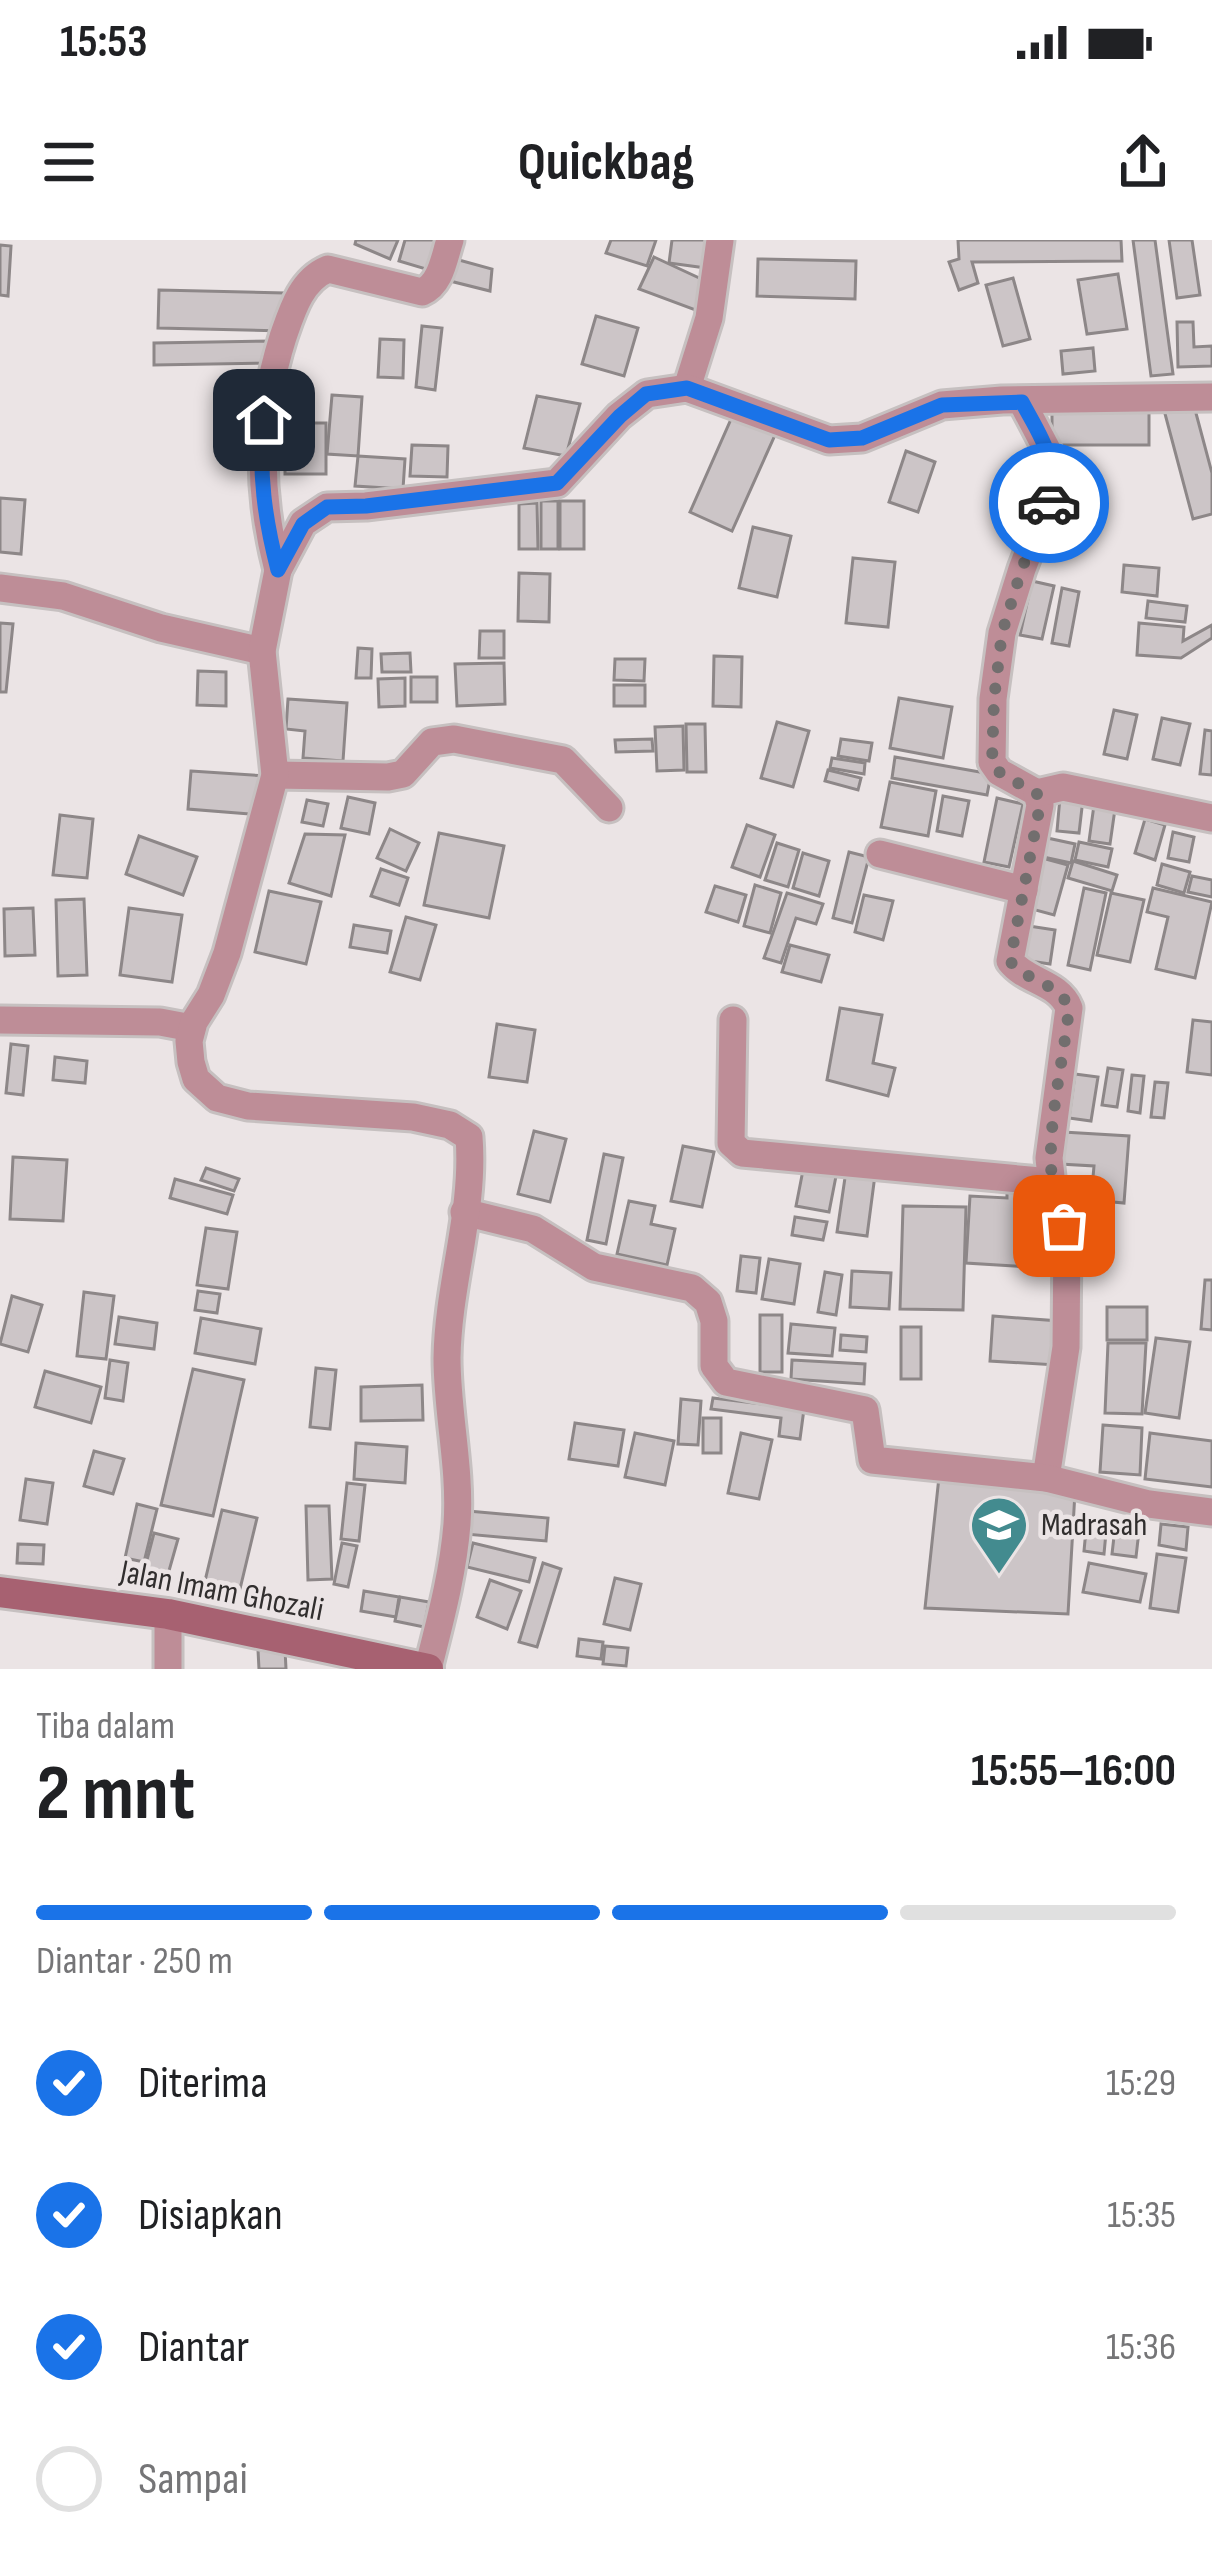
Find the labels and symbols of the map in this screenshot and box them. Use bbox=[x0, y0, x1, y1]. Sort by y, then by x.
pin bbox=[213, 369, 315, 471]
courier bbox=[989, 443, 1109, 563]
pin bbox=[1013, 1175, 1115, 1277]
school or university icon: Madrasah bbox=[968, 1494, 1030, 1576]
place label: Madrasah bbox=[1041, 1505, 1147, 1545]
street label: Jalan Imam Ghozali bbox=[116, 1551, 327, 1630]

